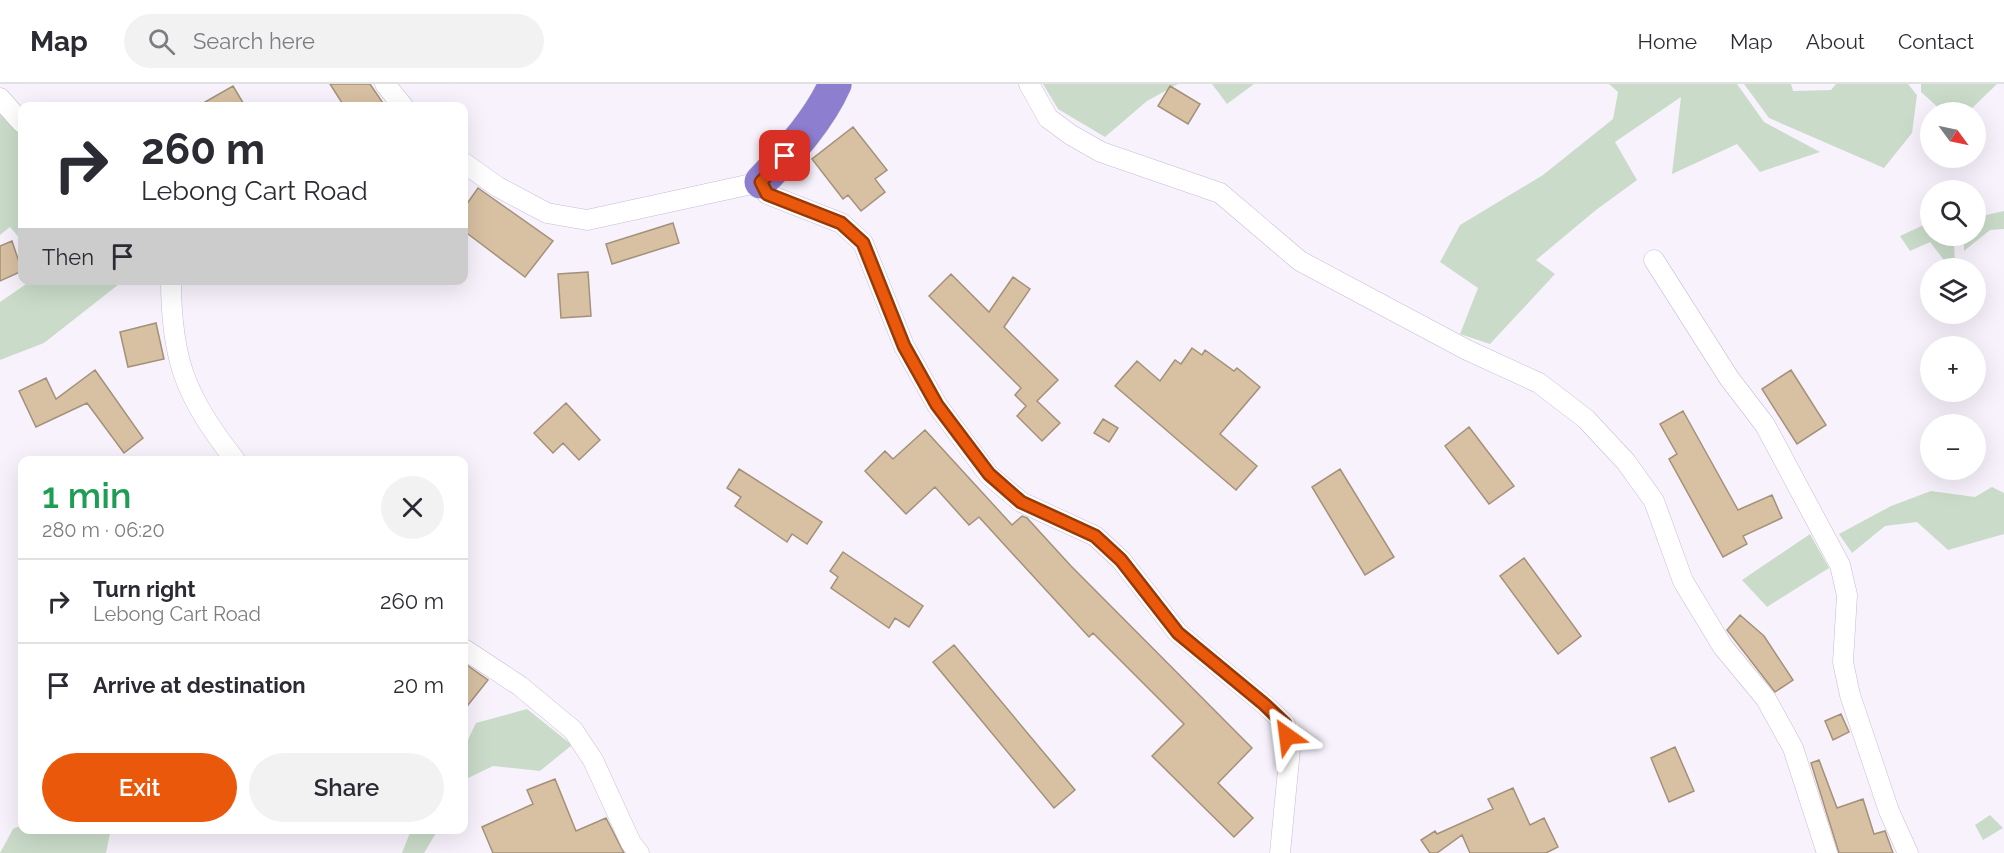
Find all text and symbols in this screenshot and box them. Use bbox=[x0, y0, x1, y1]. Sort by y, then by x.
search box bbox=[124, 14, 544, 68]
text: Map bbox=[30, 25, 88, 58]
icon: search bbox=[145, 25, 178, 58]
text: Search here bbox=[193, 28, 315, 54]
text: Home bbox=[1638, 29, 1697, 54]
text: Map bbox=[1730, 29, 1773, 54]
text: About bbox=[1806, 29, 1865, 54]
text: Contact bbox=[1898, 29, 1974, 54]
north arrow bbox=[1920, 102, 1986, 168]
map controls bbox=[1920, 102, 1986, 480]
text: 260 m bbox=[141, 125, 265, 174]
icon: right bbox=[42, 126, 120, 204]
pin bbox=[759, 130, 810, 181]
icon: arrive bbox=[768, 139, 801, 172]
text: Lebong Cart Road bbox=[141, 175, 368, 206]
button: search bbox=[1920, 180, 1986, 246]
icon: arrive bbox=[106, 240, 139, 273]
text: Then bbox=[42, 244, 94, 270]
button: layers bbox=[1920, 258, 1986, 324]
button: + bbox=[1920, 336, 1986, 402]
button: − bbox=[1920, 414, 1986, 480]
text: 1 min bbox=[42, 474, 131, 516]
button: close bbox=[381, 476, 444, 539]
text: 280 m · 06:20 bbox=[42, 518, 165, 542]
text: Turn right bbox=[93, 576, 196, 602]
icon: right bbox=[42, 585, 75, 618]
text: 260 m bbox=[380, 588, 444, 614]
text: Lebong Cart Road bbox=[93, 602, 261, 626]
icon: arrive bbox=[42, 669, 75, 702]
text: Arrive at destination bbox=[93, 672, 306, 698]
text: 20 m bbox=[393, 672, 444, 698]
position arrow bbox=[1255, 704, 1319, 768]
button: Exit bbox=[42, 753, 237, 822]
button: Share bbox=[249, 753, 444, 822]

